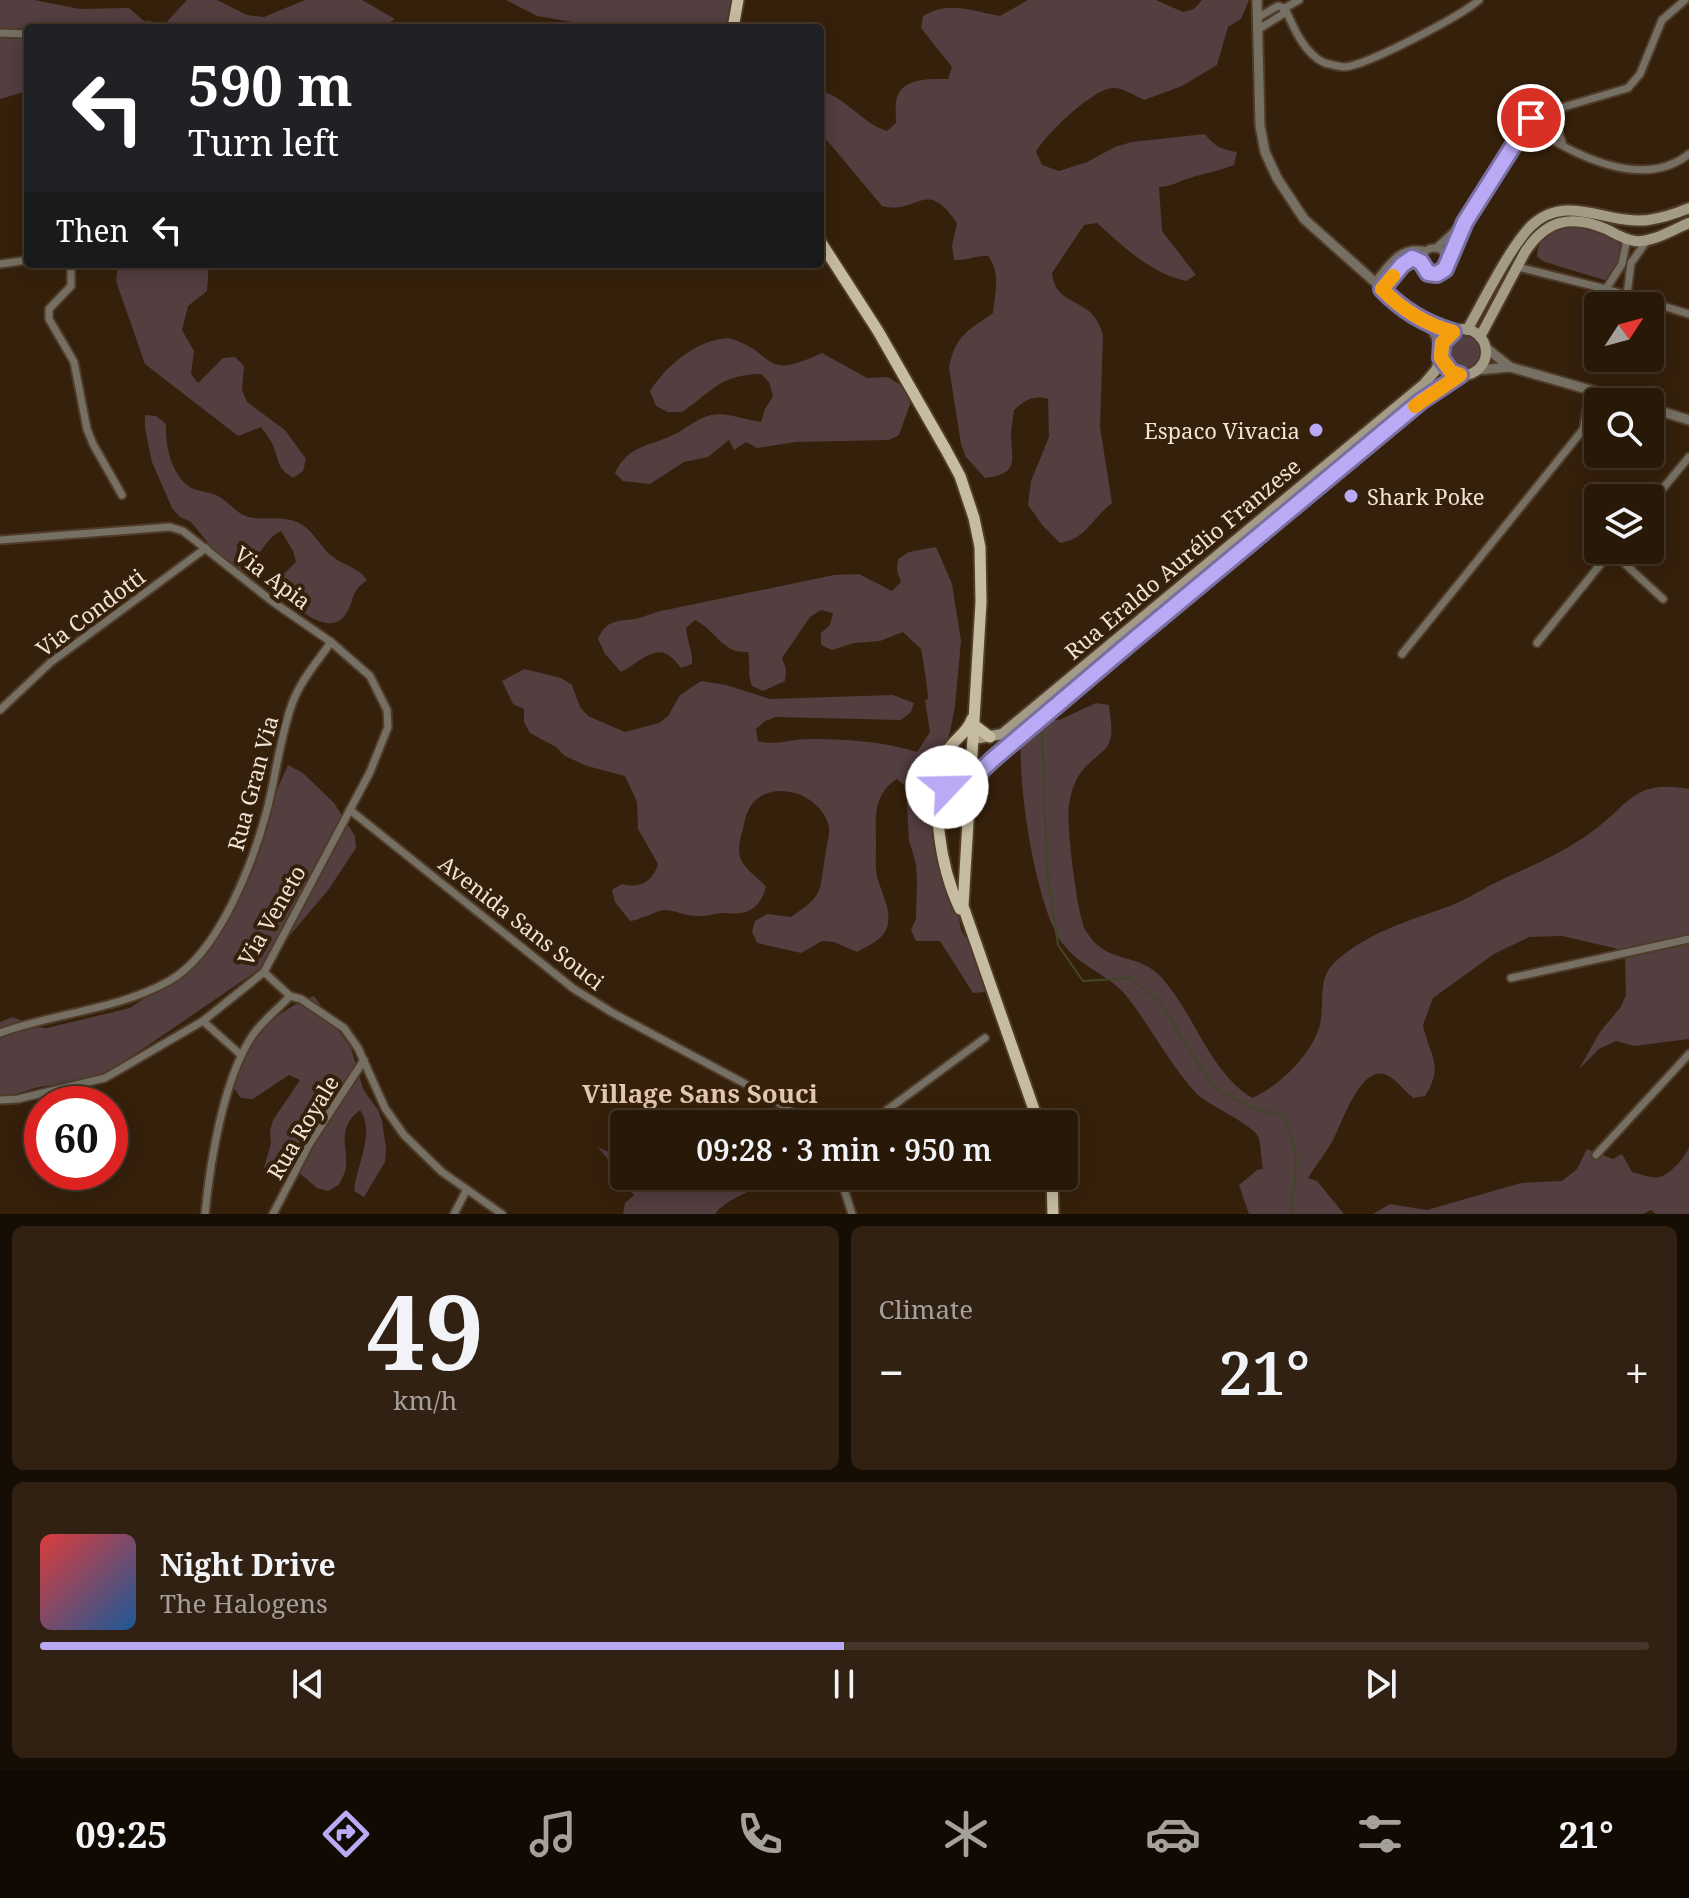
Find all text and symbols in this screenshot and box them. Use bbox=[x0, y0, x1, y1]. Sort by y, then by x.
text: 590 m bbox=[188, 46, 353, 122]
icon: left bbox=[56, 56, 160, 160]
pin bbox=[1497, 84, 1565, 152]
icon: arrive bbox=[1509, 96, 1553, 140]
text: Turn left bbox=[188, 118, 339, 167]
icon: left bbox=[145, 208, 189, 252]
text: Then bbox=[56, 210, 129, 251]
north arrow bbox=[1584, 292, 1664, 372]
map controls bbox=[1584, 292, 1664, 564]
button: search bbox=[1584, 388, 1664, 468]
place label: Espaco Vivacia bbox=[1144, 415, 1300, 445]
marker: Espaco Vivacia bbox=[1307, 421, 1325, 439]
street label: Rua Eraldo Aurélio Franzese bbox=[1058, 450, 1306, 666]
place label: Shark Poke bbox=[1367, 481, 1484, 511]
button: layers bbox=[1584, 484, 1664, 564]
marker: Shark Poke bbox=[1342, 487, 1360, 505]
street label: Via Apia bbox=[229, 538, 317, 616]
street label: Via Condotti bbox=[29, 561, 151, 663]
street label: Rua Gran Via bbox=[220, 712, 284, 854]
position arrow bbox=[905, 745, 989, 829]
street label: Avenida Sans Souci bbox=[433, 848, 611, 996]
street label: Via Veneto bbox=[230, 859, 312, 971]
street label: Rua Royale bbox=[259, 1069, 345, 1185]
district label: Village Sans Souci bbox=[582, 1075, 818, 1111]
speed limit sign: 60 bbox=[24, 1086, 128, 1190]
text: 09:28 · 3 min · 950 m bbox=[696, 1129, 992, 1170]
text: 49 bbox=[366, 1259, 484, 1400]
text: Climate bbox=[879, 1291, 973, 1327]
text: 21° bbox=[1218, 1331, 1310, 1413]
text: − bbox=[879, 1342, 904, 1402]
text: + bbox=[1624, 1342, 1649, 1402]
text: km/h bbox=[393, 1382, 457, 1418]
text: Night Drive bbox=[160, 1544, 336, 1585]
text: The Halogens bbox=[160, 1585, 328, 1621]
icon: previous bbox=[286, 1662, 330, 1706]
icon: pause bbox=[822, 1662, 866, 1706]
icon: next bbox=[1359, 1662, 1403, 1706]
icon: directions bbox=[318, 1806, 374, 1862]
icon: music bbox=[525, 1806, 581, 1862]
icon: phone bbox=[732, 1806, 788, 1862]
icon: climate bbox=[938, 1806, 994, 1862]
icon: car bbox=[1145, 1806, 1201, 1862]
icon: filters bbox=[1352, 1806, 1408, 1862]
text: 09:25 bbox=[75, 1810, 168, 1859]
text: 21° bbox=[1558, 1810, 1614, 1859]

